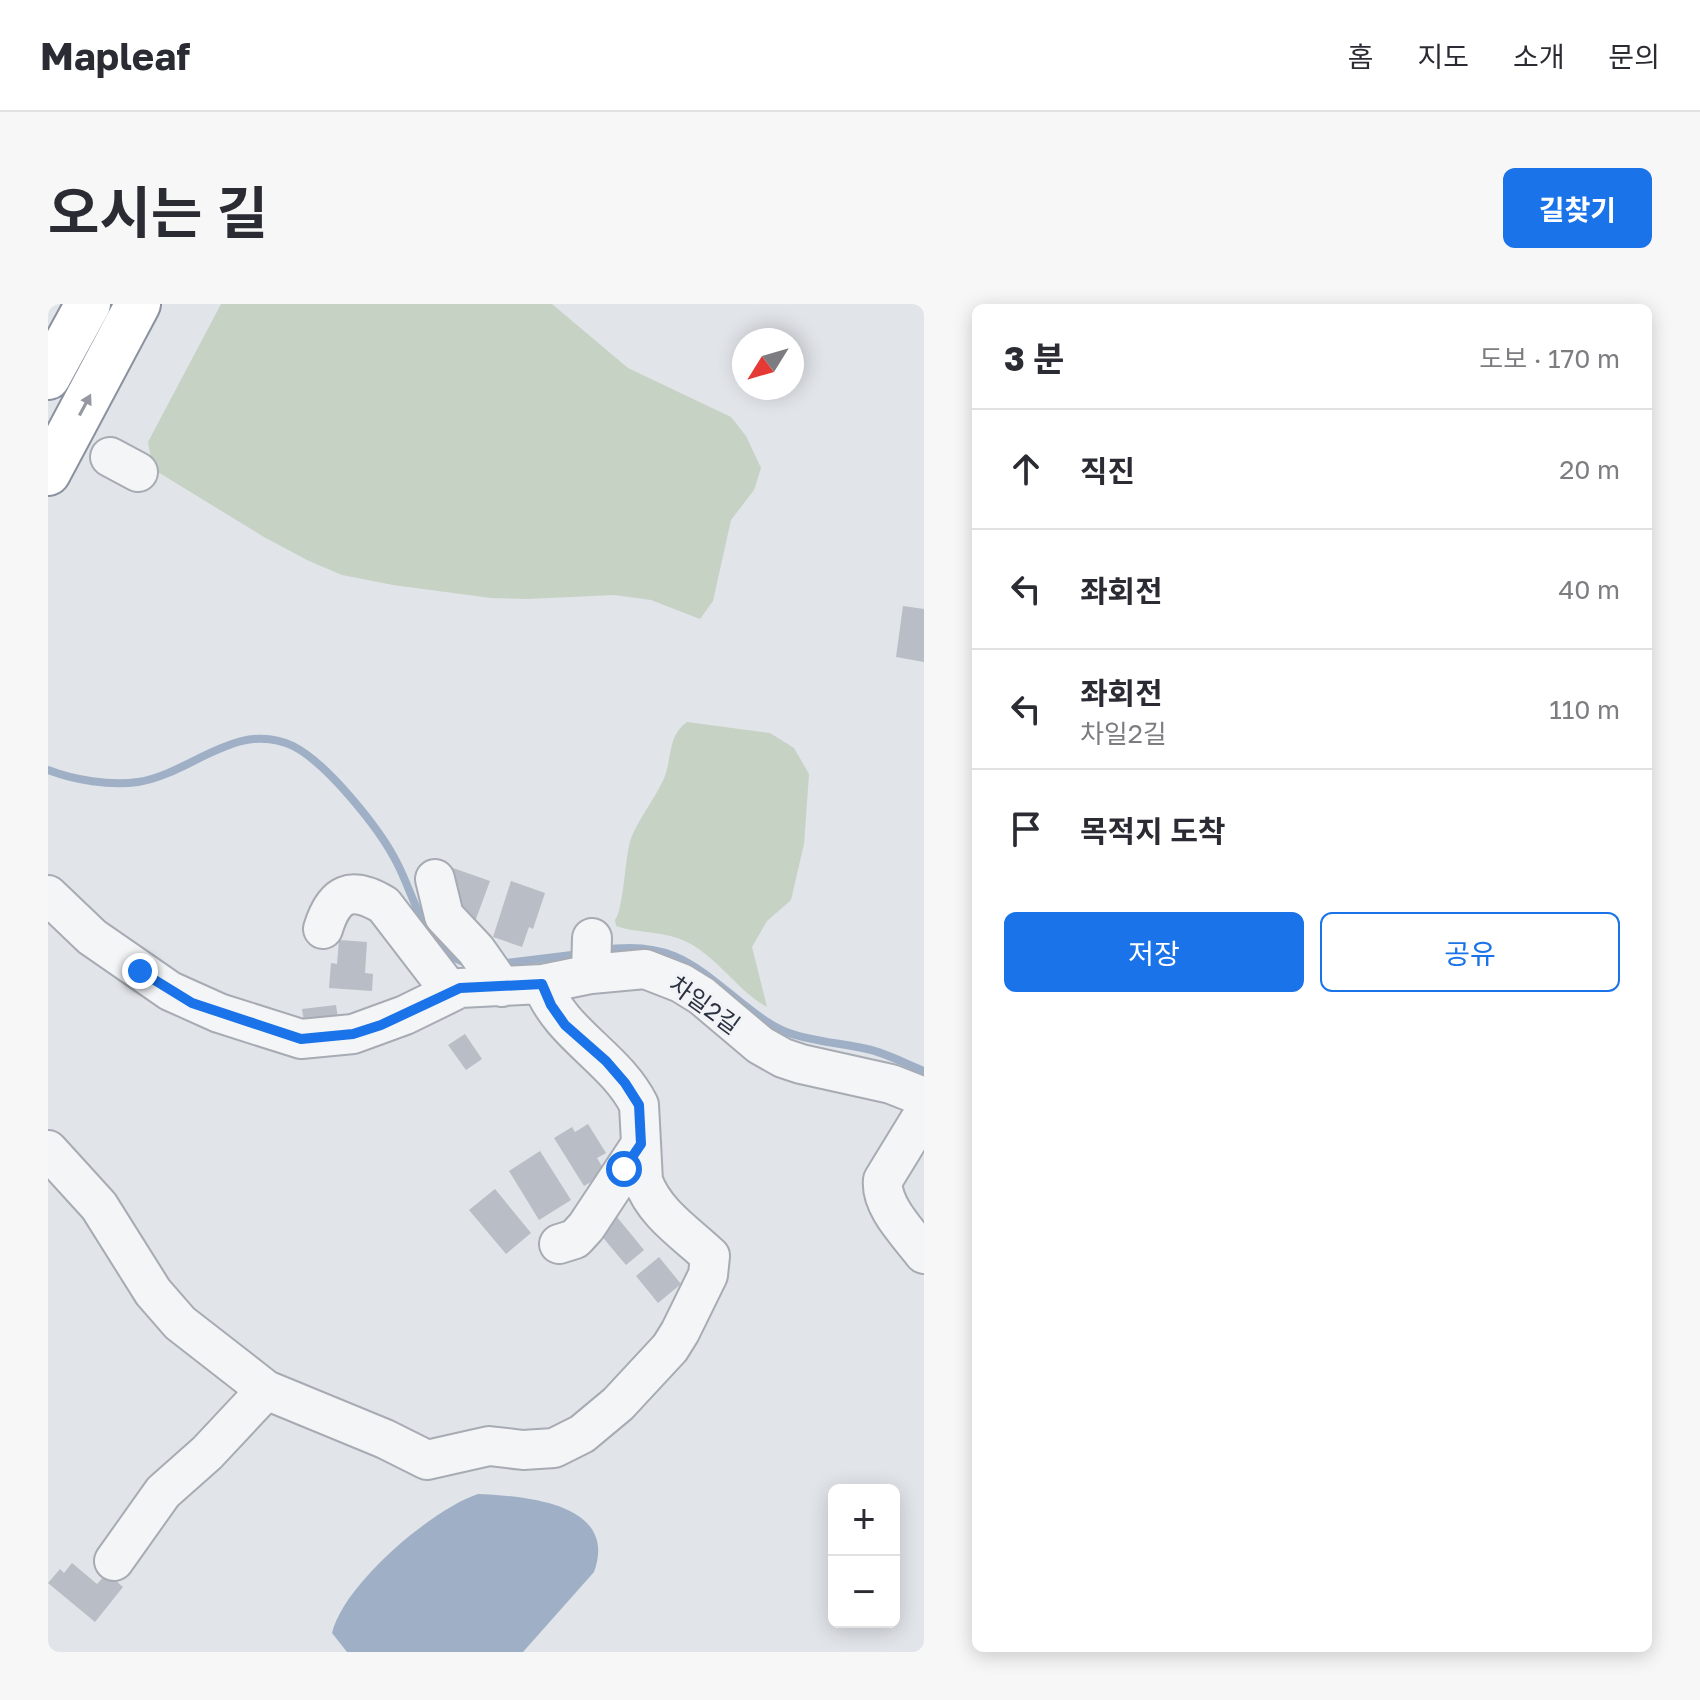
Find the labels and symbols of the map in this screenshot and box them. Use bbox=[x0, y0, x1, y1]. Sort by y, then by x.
north arrow bbox=[732, 328, 804, 400]
one-way arrow bbox=[78, 393, 91, 416]
route end bbox=[122, 953, 158, 989]
street label: 차일2길 bbox=[664, 969, 746, 1039]
route start bbox=[606, 1151, 642, 1187]

